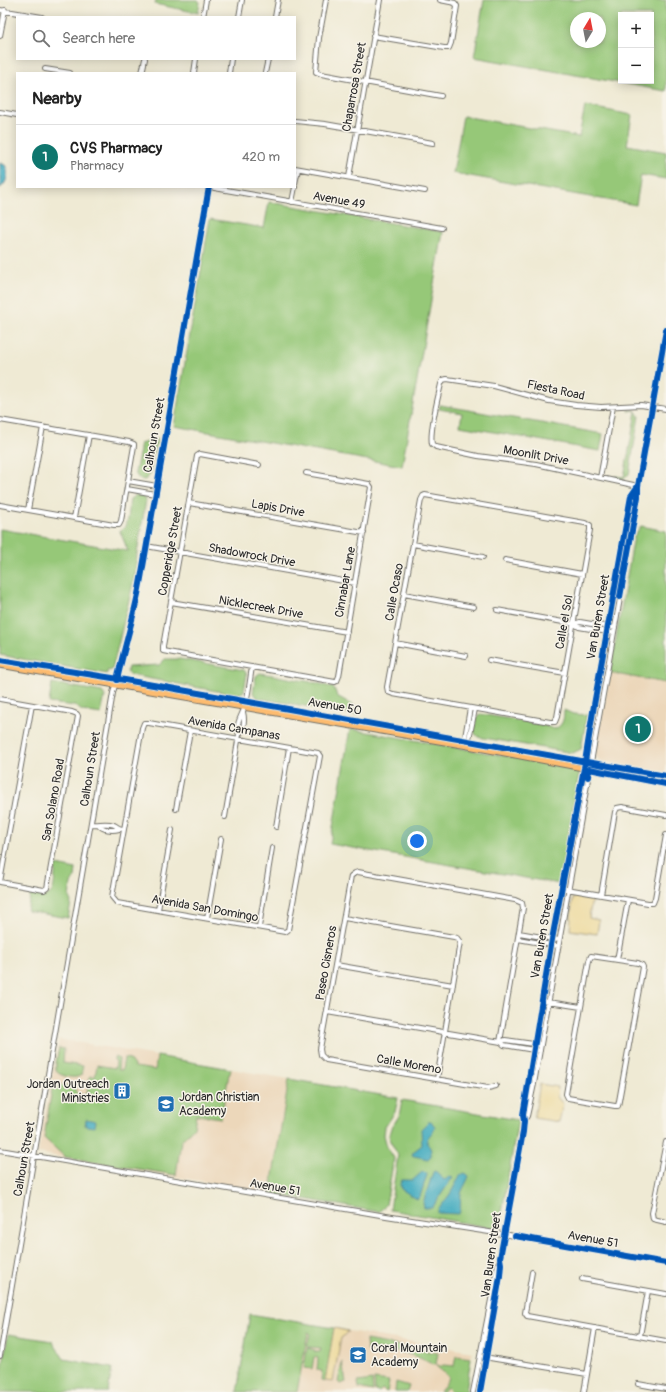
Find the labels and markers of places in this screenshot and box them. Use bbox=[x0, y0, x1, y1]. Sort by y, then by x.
pin: 1 bbox=[625, 714, 651, 744]
place label: Jordan Outreach Ministries bbox=[27, 1077, 110, 1106]
building icon: Jordan Outreach Ministries bbox=[112, 1081, 132, 1101]
place label: Jordan Christian Academy bbox=[179, 1090, 260, 1119]
school or university icon: Jordan Christian Academy bbox=[156, 1094, 176, 1114]
place label: Coral Mountain Academy bbox=[371, 1341, 447, 1370]
school or university icon: Coral Mountain Academy bbox=[348, 1345, 368, 1365]

